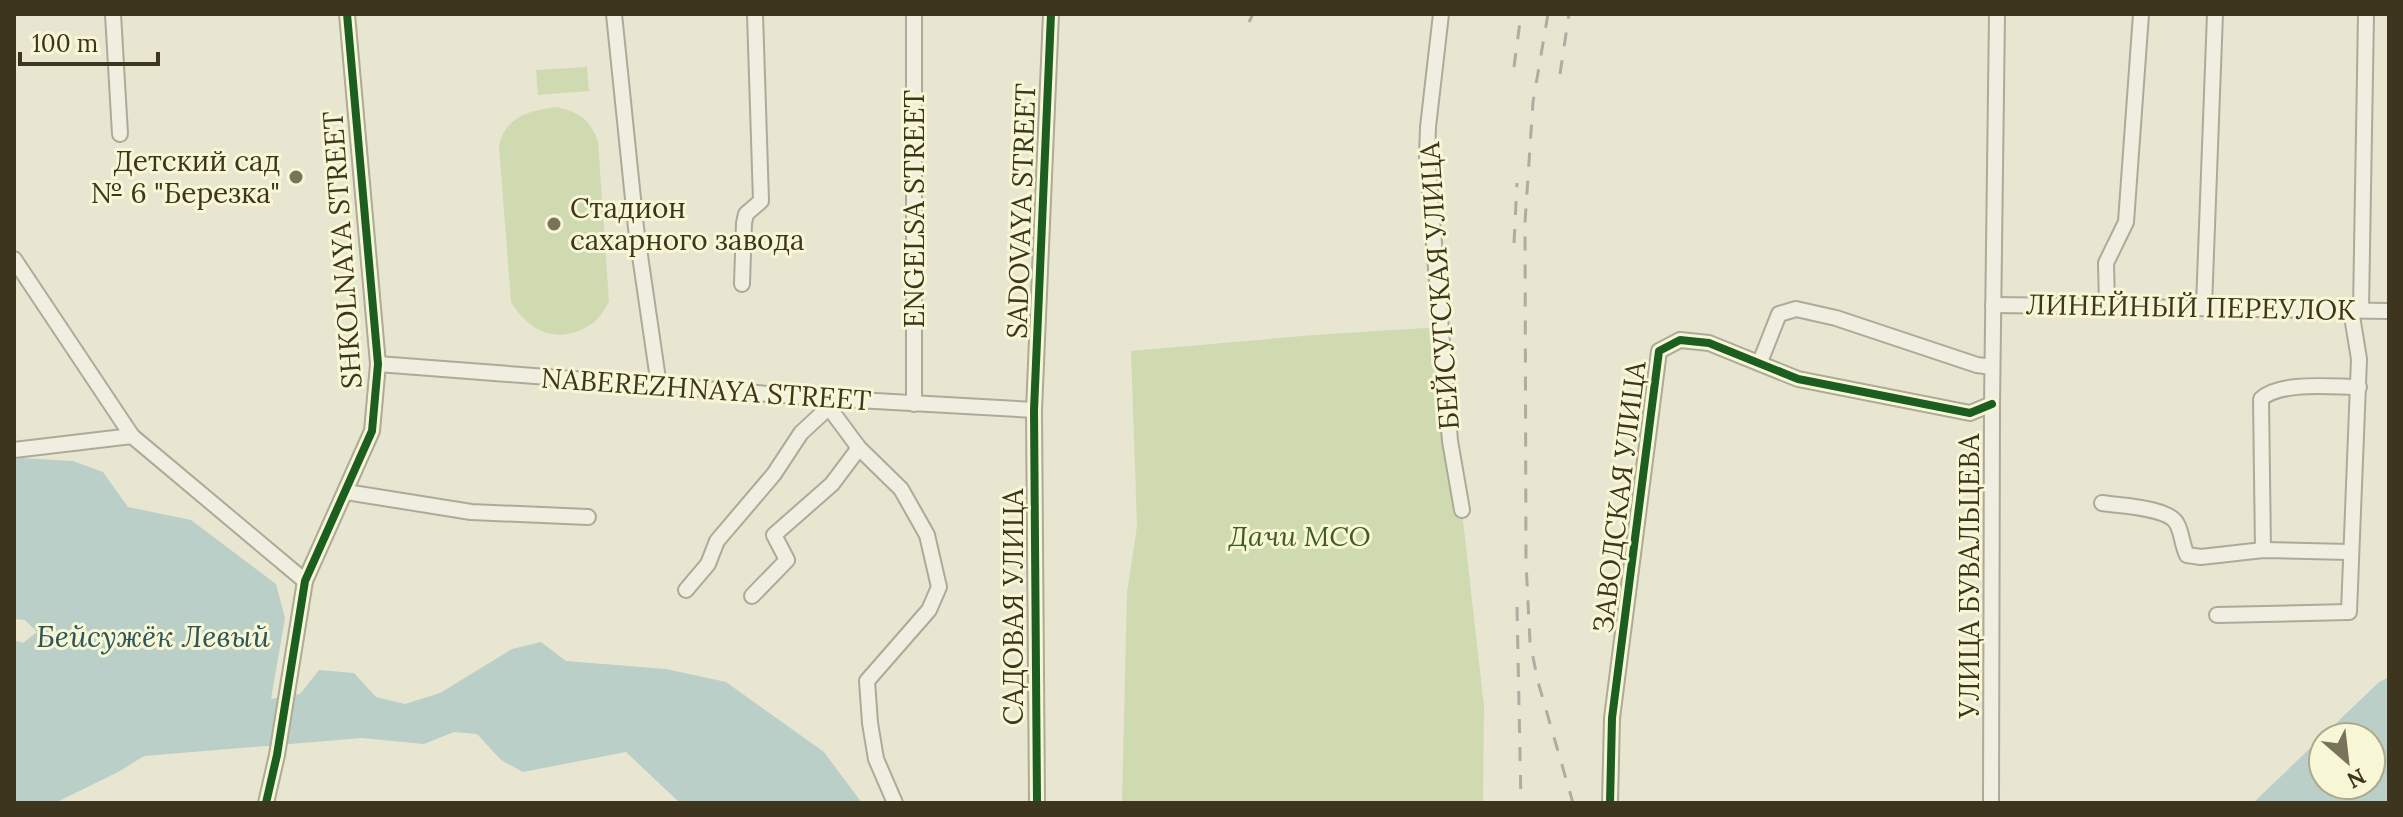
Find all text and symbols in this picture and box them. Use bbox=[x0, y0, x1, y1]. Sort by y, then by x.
scale bar bbox=[20, 16, 158, 66]
text: 100 m bbox=[32, 28, 98, 59]
street label: SADOVAYA STREET bbox=[999, 83, 1043, 339]
street label: ENGELSA STREET bbox=[896, 90, 932, 328]
street label: SHKOLNAYA STREET bbox=[314, 110, 370, 390]
street label: БЕЙСУГСКАЯ УЛИЦА bbox=[1411, 140, 1467, 431]
place label: Детский сад № 6 "Березка" bbox=[91, 143, 280, 211]
marker: Детский сад № 6 "Березка" bbox=[287, 168, 305, 186]
place label: Стадион сахарного завода bbox=[570, 190, 804, 258]
marker: Стадион сахарного завода bbox=[545, 215, 563, 233]
street label: ЛИНЕЙНЫЙ ПЕРЕУЛОК bbox=[2026, 286, 2356, 328]
street label: NABEREZHNAYA STREET bbox=[540, 359, 872, 419]
street label: ЗАВОДСКАЯ УЛИЦА bbox=[1584, 359, 1654, 635]
street label: УЛИЦА БУВАЛЬЦЕВА bbox=[1951, 433, 1987, 719]
street label: САДОВАЯ УЛИЦА bbox=[995, 488, 1031, 725]
park label: Дачи МСО bbox=[1228, 518, 1371, 554]
water label: Бейсужёк Левый bbox=[36, 617, 270, 655]
north arrow bbox=[2307, 721, 2387, 801]
text: N bbox=[2342, 762, 2370, 795]

